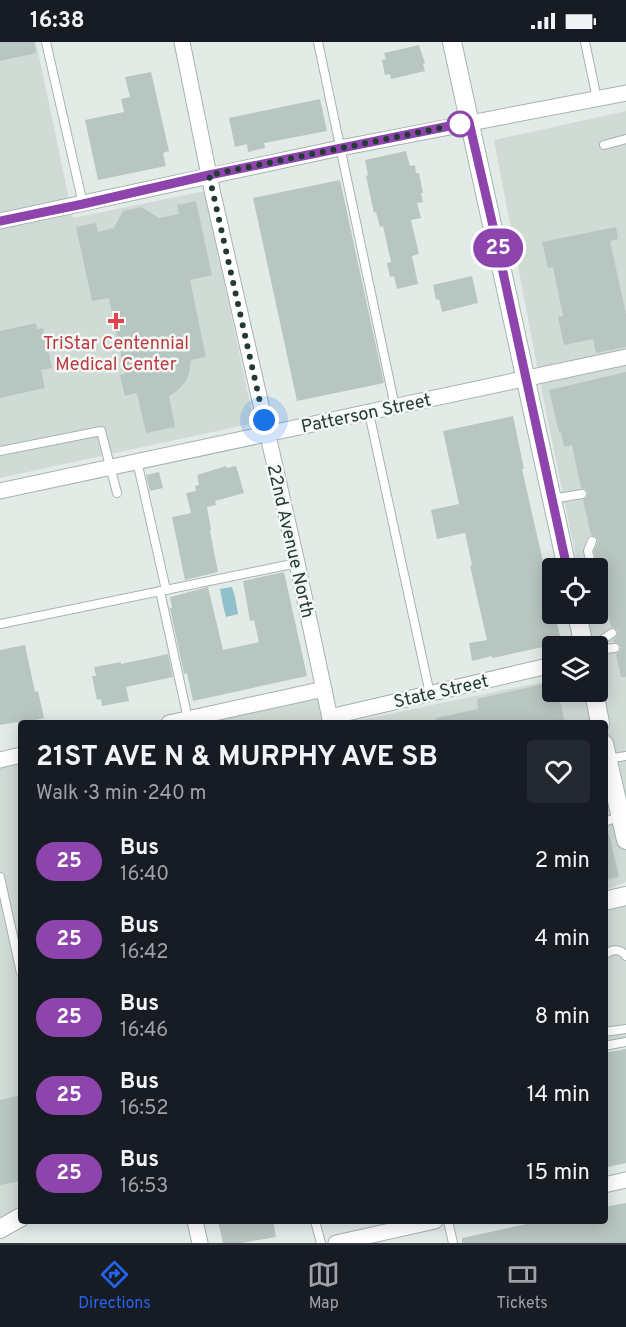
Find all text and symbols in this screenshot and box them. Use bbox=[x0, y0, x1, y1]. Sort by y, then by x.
text: 16:38 bbox=[30, 8, 85, 35]
unlabelled marker bbox=[447, 111, 473, 137]
line badge: 25 bbox=[471, 228, 525, 268]
text: 25 bbox=[485, 235, 511, 262]
marker: TriStar Centennial Medical Center bbox=[107, 312, 125, 330]
place label: TriStar Centennial Medical Center bbox=[43, 333, 189, 377]
street label: Patterson Street bbox=[299, 389, 433, 439]
your location bbox=[249, 405, 279, 435]
street label: 22nd Avenue North bbox=[261, 462, 318, 620]
map controls bbox=[542, 558, 608, 702]
button: locate bbox=[542, 558, 608, 624]
button: layers bbox=[542, 636, 608, 702]
street label: State Street bbox=[392, 670, 491, 715]
text: 21ST AVE N & MURPHY AVE SB bbox=[36, 740, 438, 776]
button: heart bbox=[527, 740, 590, 803]
text: Walk · 3 min · 240 m bbox=[36, 781, 206, 807]
text: Bus bbox=[120, 835, 159, 862]
text: 25 bbox=[56, 848, 82, 875]
text: 2 min bbox=[535, 848, 590, 875]
text: 16:40 bbox=[120, 862, 169, 888]
text: Bus bbox=[120, 913, 159, 940]
text: 25 bbox=[56, 926, 82, 953]
text: 4 min bbox=[535, 926, 590, 953]
text: 16:42 bbox=[120, 940, 169, 966]
text: Bus bbox=[120, 991, 159, 1018]
text: 25 bbox=[56, 1004, 82, 1031]
text: 8 min bbox=[535, 1004, 590, 1031]
text: 16:46 bbox=[120, 1018, 168, 1044]
text: Bus bbox=[120, 1069, 159, 1096]
text: 25 bbox=[56, 1082, 82, 1109]
text: 14 min bbox=[527, 1082, 590, 1109]
text: 16:52 bbox=[120, 1096, 168, 1122]
text: Bus bbox=[120, 1147, 159, 1174]
text: 25 bbox=[56, 1160, 82, 1187]
text: 15 min bbox=[526, 1160, 590, 1187]
text: 16:53 bbox=[120, 1174, 168, 1200]
tab: Directions bbox=[78, 1258, 151, 1314]
tab: Map bbox=[307, 1258, 340, 1314]
tab: Tickets bbox=[497, 1258, 548, 1314]

